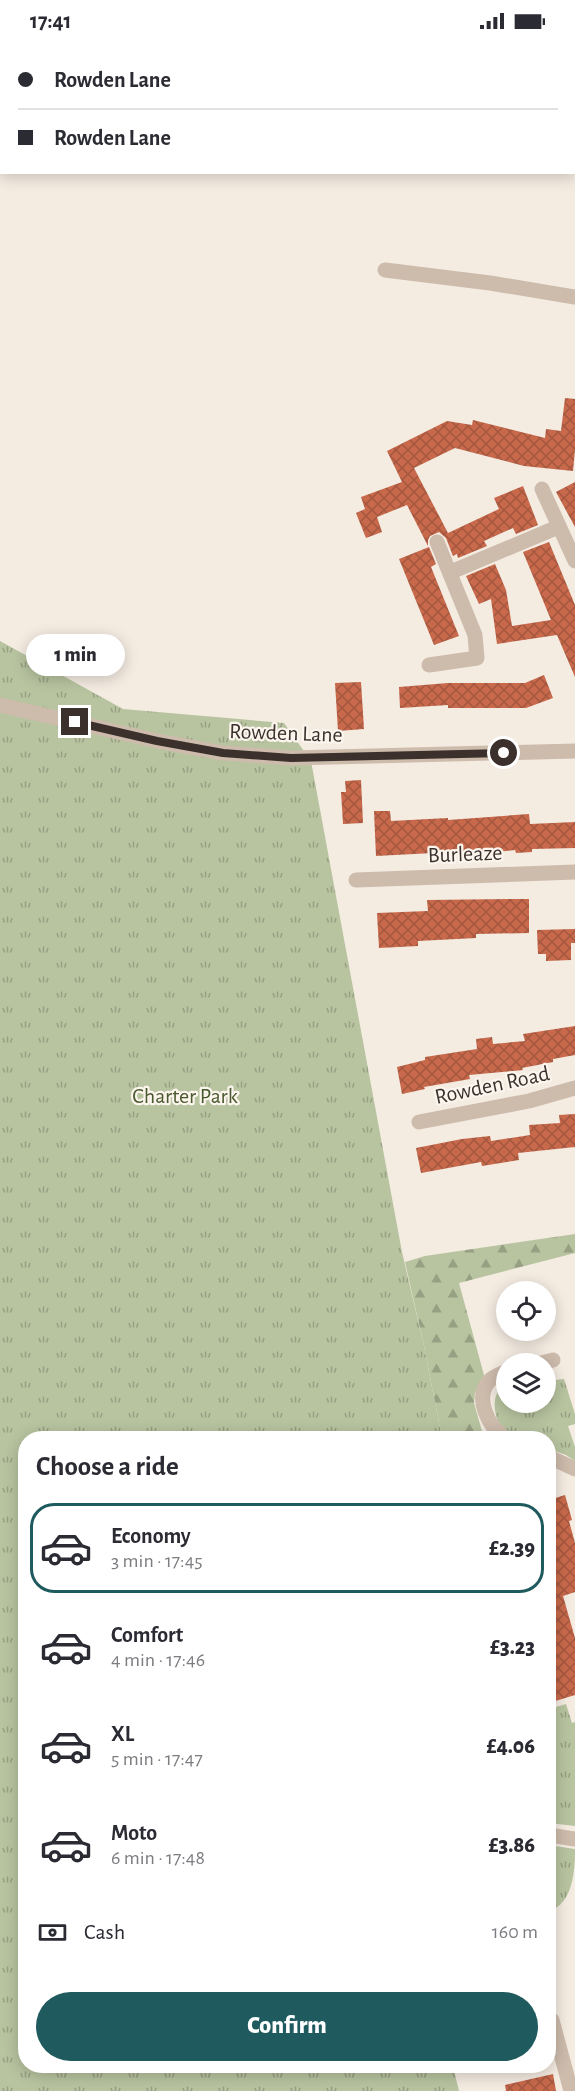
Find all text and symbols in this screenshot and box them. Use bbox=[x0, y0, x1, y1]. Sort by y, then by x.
text: 17:41 bbox=[30, 10, 71, 32]
text: Rowden Lane bbox=[54, 69, 171, 91]
text: Rowden Lane bbox=[54, 127, 171, 149]
callout: 1 min bbox=[26, 635, 124, 677]
text: 1 min bbox=[54, 645, 97, 665]
route end bbox=[61, 708, 88, 735]
street label: Rowden Lane bbox=[229, 720, 343, 746]
route start bbox=[490, 739, 517, 766]
street label: Burleaze bbox=[427, 842, 503, 866]
street label: Rowden Road bbox=[433, 1062, 552, 1108]
park label: Charter Park bbox=[132, 1085, 238, 1107]
map controls bbox=[496, 1281, 556, 1413]
button: locate bbox=[496, 1281, 556, 1341]
button: layers bbox=[496, 1353, 556, 1413]
text: Choose a ride bbox=[36, 1453, 179, 1480]
icon: car bbox=[39, 1521, 93, 1575]
text: Economy bbox=[111, 1525, 191, 1547]
text: £2.39 bbox=[489, 1537, 535, 1559]
text: 3 min · 17:45 bbox=[111, 1551, 203, 1571]
icon: car bbox=[39, 1620, 93, 1674]
text: Comfort bbox=[111, 1624, 183, 1646]
text: £3.23 bbox=[490, 1636, 535, 1658]
text: 4 min · 17:46 bbox=[111, 1650, 205, 1670]
icon: car bbox=[39, 1719, 93, 1773]
text: XL bbox=[111, 1723, 134, 1745]
text: £4.06 bbox=[486, 1735, 535, 1757]
text: 5 min · 17:47 bbox=[111, 1749, 203, 1769]
icon: car bbox=[39, 1818, 93, 1872]
text: Moto bbox=[111, 1822, 157, 1844]
text: £3.86 bbox=[488, 1834, 535, 1856]
text: 6 min · 17:48 bbox=[111, 1848, 205, 1868]
icon: cash bbox=[36, 1916, 69, 1949]
text: Cash bbox=[84, 1921, 125, 1943]
text: 160 m bbox=[492, 1922, 538, 1942]
button: Confirm bbox=[36, 1992, 538, 2061]

